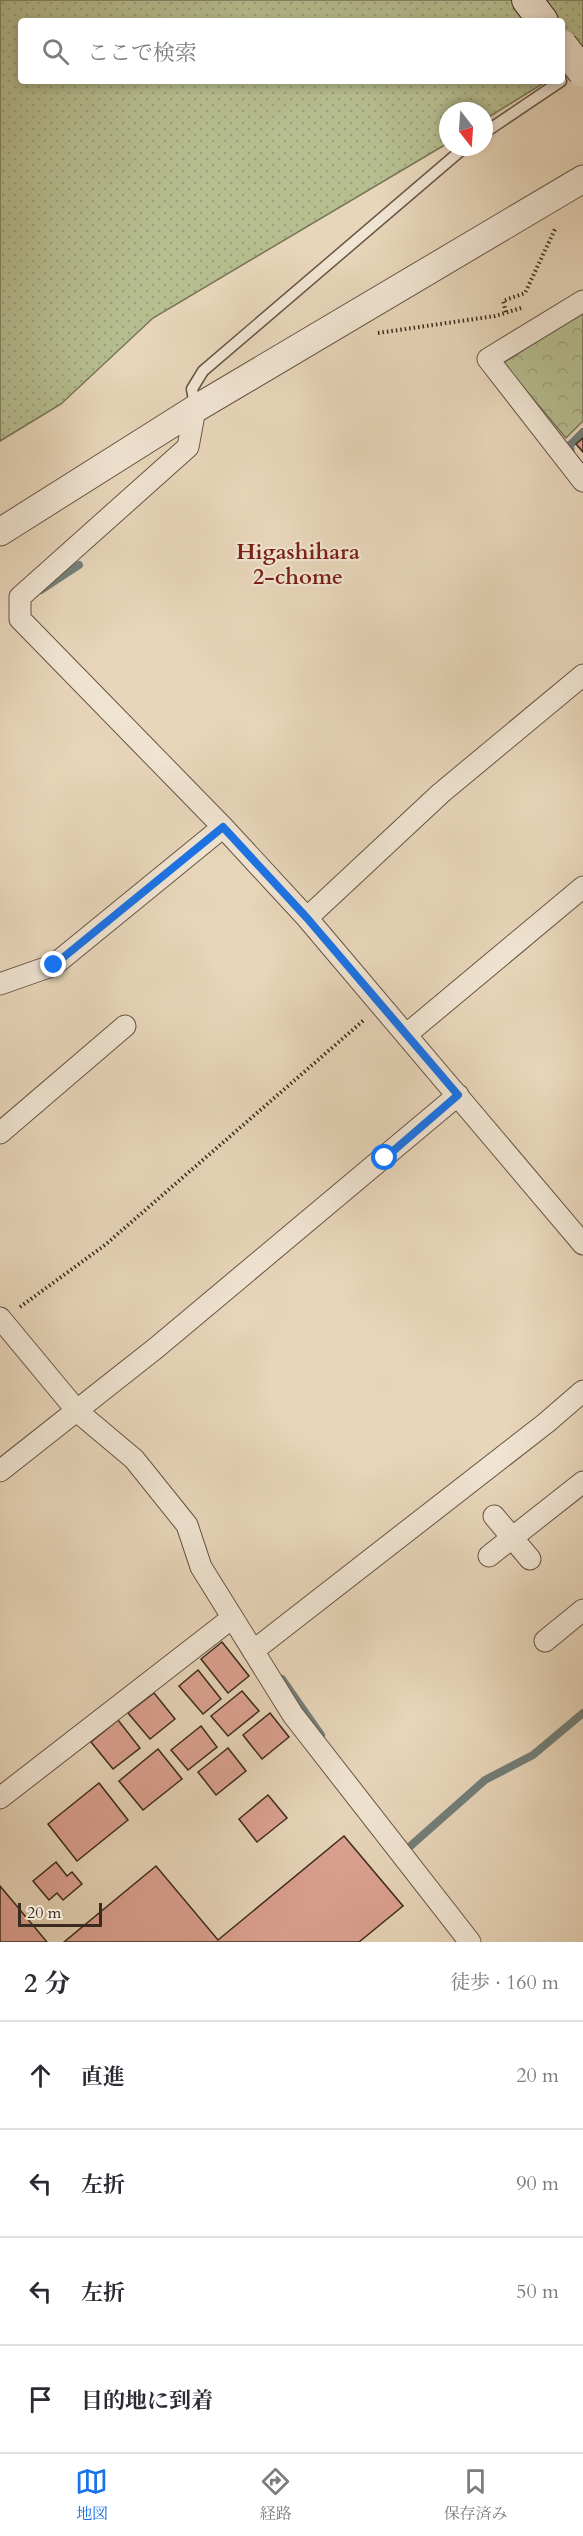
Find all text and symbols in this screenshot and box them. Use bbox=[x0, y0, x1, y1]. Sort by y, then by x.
search box bbox=[18, 18, 565, 84]
icon: search bbox=[39, 35, 72, 68]
text: ここで検索 bbox=[87, 38, 197, 68]
north arrow bbox=[439, 102, 493, 156]
district label: Higashihara 2-chome bbox=[236, 537, 360, 592]
route end bbox=[40, 951, 66, 977]
route start bbox=[371, 1144, 397, 1170]
scale bar bbox=[18, 1900, 102, 1928]
text: 20 m bbox=[27, 1902, 61, 1924]
text: 2 分 bbox=[24, 1966, 70, 2001]
text: 徒歩 · 160 m bbox=[450, 1969, 559, 1996]
icon: ahead bbox=[24, 2059, 57, 2092]
text: 直進 bbox=[81, 2062, 125, 2092]
text: 20 m bbox=[516, 2062, 559, 2089]
icon: left bbox=[24, 2167, 57, 2200]
text: 左折 bbox=[81, 2170, 125, 2200]
text: 90 m bbox=[516, 2170, 559, 2197]
icon: left bbox=[24, 2275, 57, 2308]
text: 左折 bbox=[81, 2278, 125, 2308]
text: 50 m bbox=[516, 2278, 559, 2305]
icon: arrive bbox=[24, 2383, 57, 2416]
text: 目的地に到着 bbox=[81, 2386, 213, 2416]
tab: 地図 bbox=[75, 2465, 108, 2525]
tab: 経路 bbox=[259, 2465, 292, 2525]
tab: 保存済み bbox=[443, 2465, 507, 2525]

